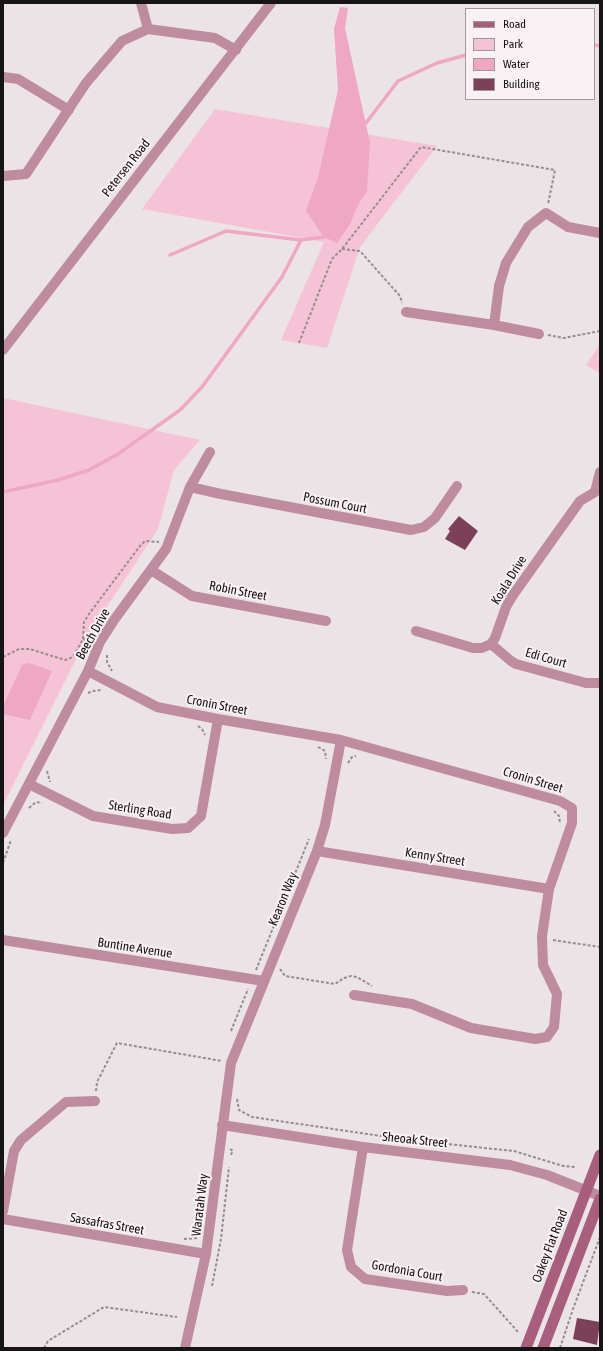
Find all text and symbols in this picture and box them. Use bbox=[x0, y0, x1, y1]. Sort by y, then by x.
legend bbox=[465, 8, 595, 100]
text: Road bbox=[503, 17, 526, 31]
text: Park bbox=[503, 37, 523, 51]
text: Water bbox=[503, 57, 529, 71]
text: Building bbox=[503, 77, 540, 91]
street label: Petersen Road bbox=[99, 136, 153, 200]
street label: Possum Court bbox=[302, 489, 368, 517]
street label: Koala Drive bbox=[488, 553, 530, 607]
street label: Robin Street bbox=[208, 578, 268, 604]
street label: Beech Drive bbox=[73, 606, 113, 662]
street label: Edi Court bbox=[524, 645, 568, 671]
street label: Cronin Street bbox=[185, 691, 249, 719]
street label: Cronin Street bbox=[501, 764, 565, 796]
street label: Sterling Road bbox=[107, 797, 173, 823]
street label: Kenny Street bbox=[404, 845, 466, 869]
street label: Kearon Way bbox=[265, 870, 301, 928]
street label: Buntine Avenue bbox=[97, 934, 173, 962]
street label: Sheoak Street bbox=[381, 1129, 449, 1151]
street label: Waratah Way bbox=[188, 1173, 212, 1237]
street label: Oakey Flat Road bbox=[529, 1207, 571, 1285]
street label: Sassafras Street bbox=[69, 1210, 145, 1238]
street label: Gordonia Court bbox=[370, 1257, 444, 1285]

